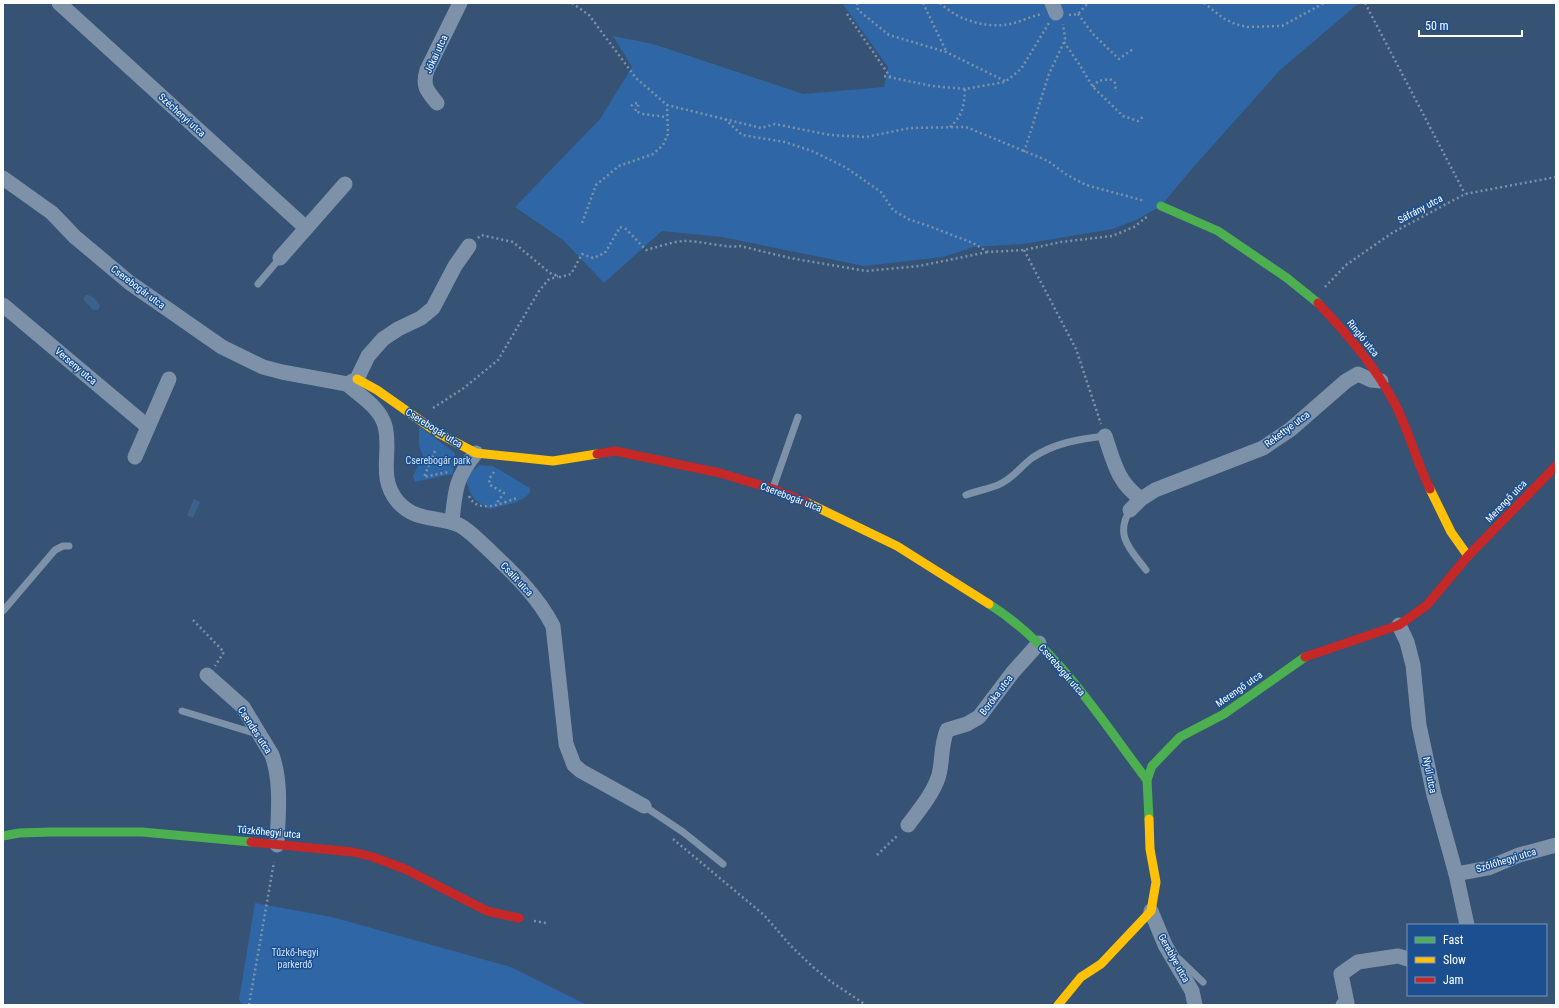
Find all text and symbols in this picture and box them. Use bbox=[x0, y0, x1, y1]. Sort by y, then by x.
scale bar bbox=[1419, 12, 1522, 38]
text: 50 m bbox=[1425, 19, 1449, 33]
street label: Jókai utca bbox=[422, 33, 450, 75]
street label: Széchenyi utca bbox=[156, 91, 208, 139]
street label: Sáfrány utca bbox=[1396, 192, 1445, 225]
street label: Cserebogár utca bbox=[109, 263, 167, 311]
street label: Ringló utca bbox=[1345, 317, 1381, 359]
street label: Verseny utca bbox=[53, 345, 99, 387]
street label: Cserebogár utca bbox=[404, 406, 465, 450]
street label: Rekettye utca bbox=[1262, 408, 1312, 449]
park label: Cserebogár park bbox=[406, 455, 471, 466]
street label: Merengő utca bbox=[1483, 478, 1529, 524]
street label: Cserebogár utca bbox=[759, 480, 823, 514]
street label: Csalit utca bbox=[499, 560, 536, 598]
street label: Cserebogár utca bbox=[1037, 642, 1088, 698]
street label: Merengő utca bbox=[1214, 669, 1265, 709]
street label: Boróka utca bbox=[977, 673, 1015, 717]
street label: Csendes utca bbox=[236, 705, 274, 756]
street label: Nyúl utca bbox=[1421, 756, 1439, 794]
street label: Tűzkőhegyi utca bbox=[237, 824, 302, 840]
street label: Szőlőhegyi utca bbox=[1475, 846, 1538, 874]
legend bbox=[1407, 924, 1547, 996]
street label: Gereblye utca bbox=[1156, 932, 1192, 984]
text: Fast bbox=[1443, 933, 1464, 947]
park label: Tűzkő-hegyi parkerdő bbox=[272, 947, 318, 970]
text: Slow bbox=[1443, 953, 1466, 967]
text: Jam bbox=[1443, 973, 1464, 987]

